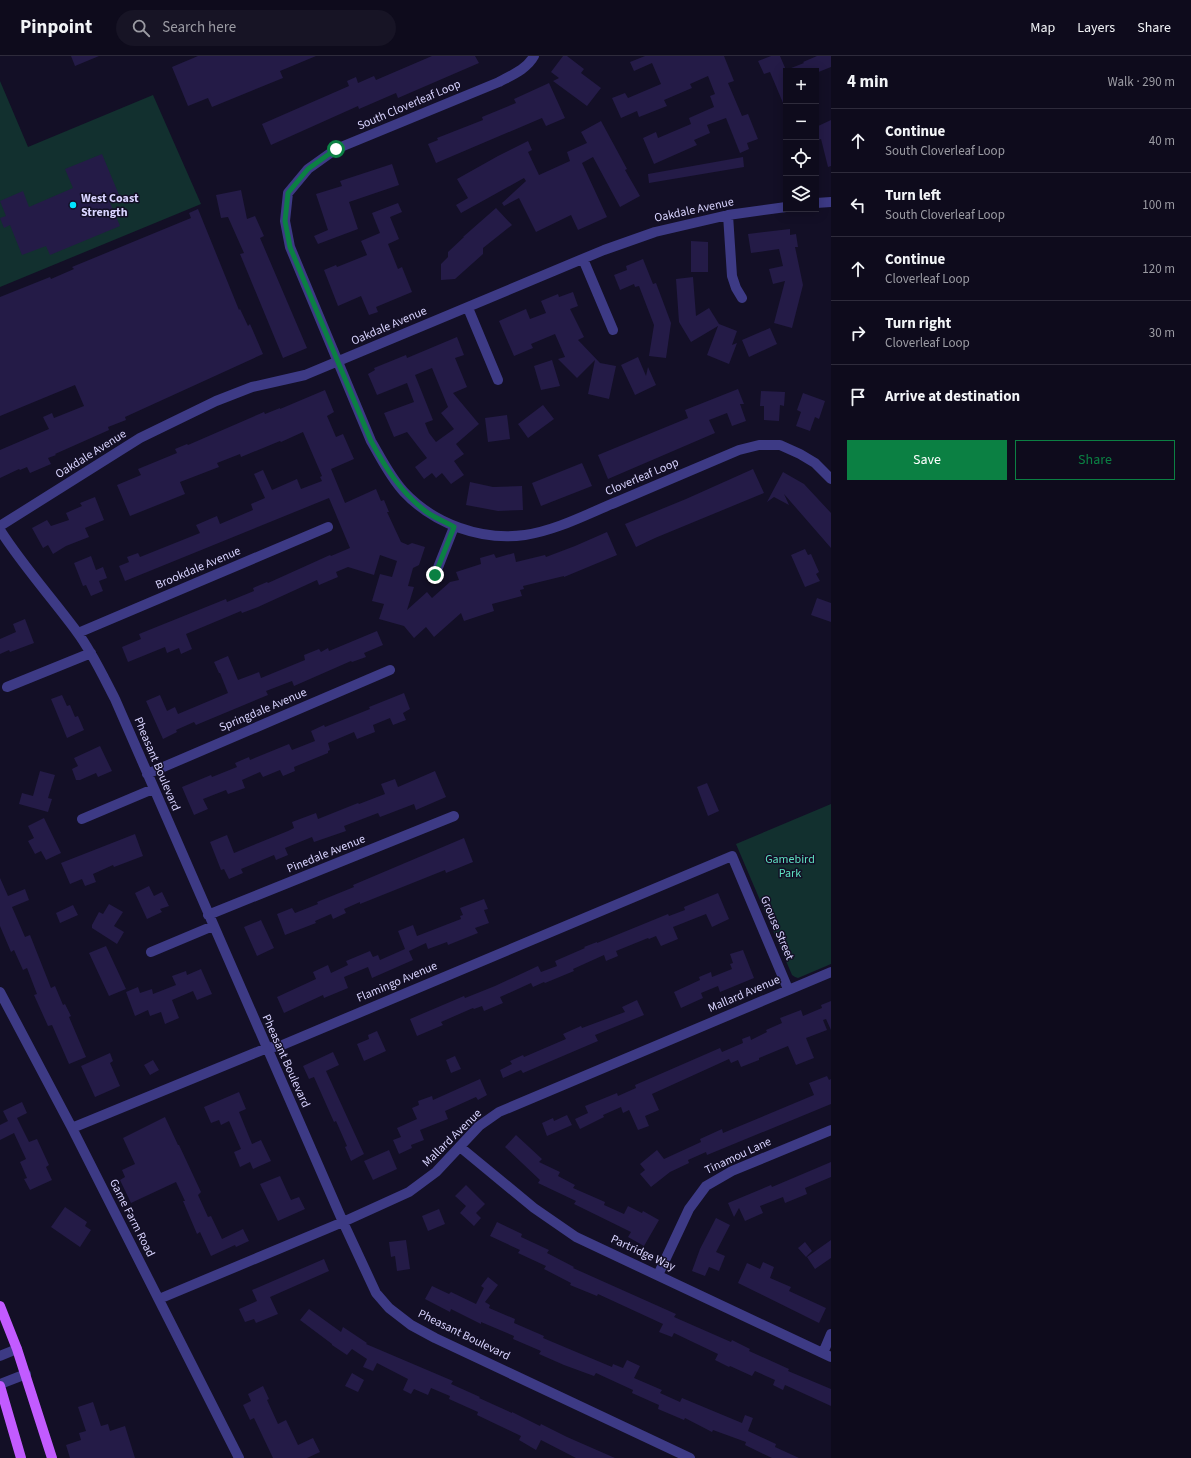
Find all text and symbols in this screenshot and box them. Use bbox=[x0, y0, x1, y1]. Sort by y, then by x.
search box bbox=[116, 10, 396, 46]
text: Pinpoint bbox=[20, 14, 92, 41]
icon: search bbox=[130, 17, 152, 39]
text: Search here bbox=[162, 17, 236, 38]
text: Map bbox=[1030, 18, 1055, 38]
text: Layers bbox=[1077, 18, 1115, 38]
text: Share bbox=[1137, 18, 1171, 38]
map controls bbox=[783, 68, 819, 212]
button: + bbox=[783, 68, 819, 104]
text: 4 min bbox=[847, 70, 888, 94]
text: Walk · 290 m bbox=[1107, 73, 1175, 91]
street label: South Cloverleaf Loop bbox=[355, 75, 464, 134]
button: − bbox=[783, 104, 819, 140]
text: Continue bbox=[885, 121, 945, 142]
icon: ahead bbox=[847, 130, 869, 152]
text: 40 m bbox=[1149, 132, 1175, 150]
route start bbox=[327, 140, 345, 158]
button: locate bbox=[783, 140, 819, 176]
text: South Cloverleaf Loop bbox=[885, 142, 1005, 160]
button: layers bbox=[783, 176, 819, 212]
text: Turn left bbox=[885, 185, 941, 206]
place label: West Coast Strength bbox=[81, 190, 139, 221]
street label: Oakdale Avenue bbox=[653, 193, 735, 227]
icon: left bbox=[847, 194, 869, 216]
text: 100 m bbox=[1142, 196, 1175, 214]
marker: West Coast Strength bbox=[68, 200, 78, 210]
text: South Cloverleaf Loop bbox=[885, 206, 1005, 224]
text: Continue bbox=[885, 249, 945, 270]
icon: ahead bbox=[847, 258, 869, 280]
text: 120 m bbox=[1142, 260, 1175, 278]
text: Cloverleaf Loop bbox=[885, 270, 970, 288]
street label: Oakdale Avenue bbox=[348, 302, 430, 350]
text: Turn right bbox=[885, 313, 951, 334]
icon: right bbox=[847, 322, 869, 344]
text: 30 m bbox=[1149, 324, 1175, 342]
text: Cloverleaf Loop bbox=[885, 334, 970, 352]
icon: arrive bbox=[847, 386, 869, 408]
text: Arrive at destination bbox=[885, 386, 1020, 407]
street label: Oakdale Avenue bbox=[52, 425, 130, 483]
button: Save bbox=[847, 440, 1007, 480]
button: Share bbox=[1015, 440, 1175, 480]
street label: Cloverleaf Loop bbox=[603, 454, 682, 500]
street label: Brookdale Avenue bbox=[153, 542, 243, 594]
route end bbox=[426, 566, 444, 584]
street label: Springdale Avenue bbox=[217, 684, 310, 736]
street label: Pheasant Boulevard bbox=[130, 714, 184, 814]
street label: Pinedale Avenue bbox=[284, 830, 368, 877]
park label: Gamebird Park bbox=[765, 851, 815, 882]
street label: Grouse Street bbox=[756, 893, 798, 963]
street label: Flamingo Avenue bbox=[354, 957, 440, 1007]
street label: Mallard Avenue bbox=[705, 971, 783, 1017]
street label: Pheasant Boulevard bbox=[258, 1012, 314, 1110]
street label: Mallard Avenue bbox=[418, 1105, 486, 1171]
street label: Tinamou Lane bbox=[702, 1133, 774, 1179]
street label: Game Farm Road bbox=[105, 1176, 159, 1260]
street label: Partridge Way bbox=[608, 1231, 678, 1276]
street label: Pheasant Boulevard bbox=[415, 1305, 513, 1365]

